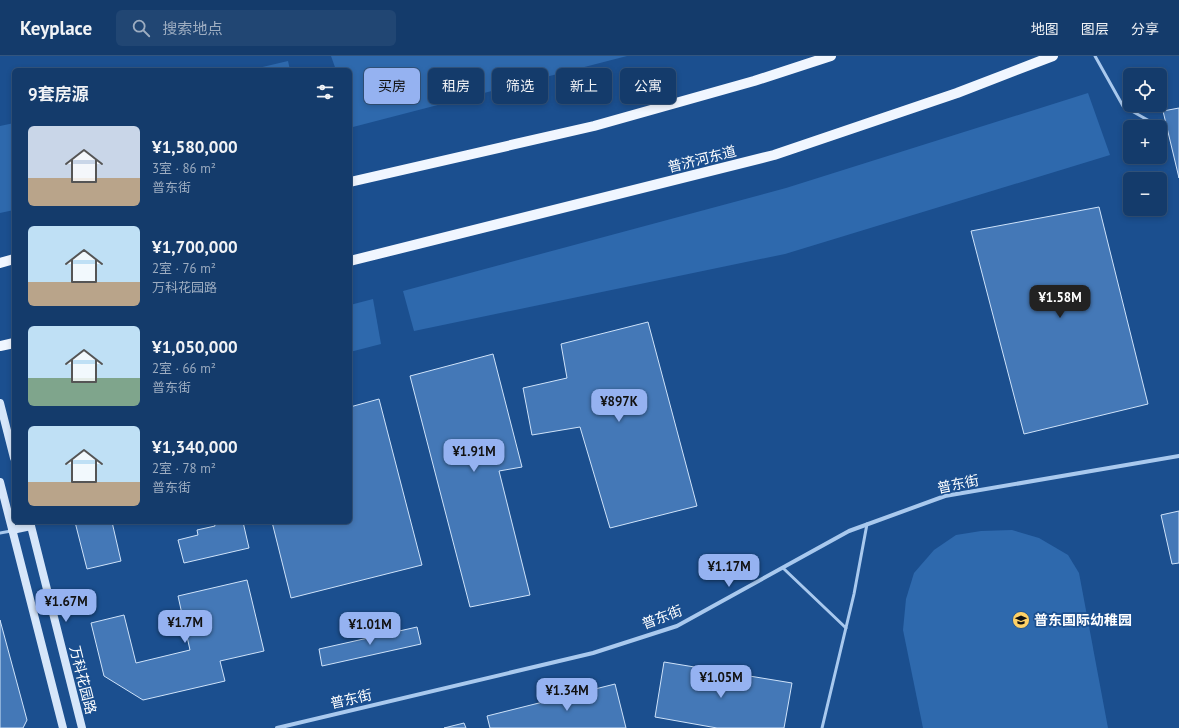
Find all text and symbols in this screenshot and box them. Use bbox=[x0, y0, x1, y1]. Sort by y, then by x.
search box bbox=[116, 10, 396, 46]
text: Keyplace bbox=[20, 16, 92, 40]
icon: search bbox=[130, 17, 152, 39]
text: 搜索地点 bbox=[162, 19, 222, 38]
text: 地图 bbox=[1031, 20, 1059, 38]
text: 图层 bbox=[1081, 20, 1109, 38]
text: 分享 bbox=[1131, 20, 1159, 38]
chip: 买房 bbox=[364, 68, 420, 104]
chip: 租房 bbox=[428, 68, 484, 104]
chip: 筛选 bbox=[492, 68, 548, 104]
chip: 新上 bbox=[556, 68, 612, 104]
chip: 公寓 bbox=[620, 68, 676, 104]
map controls bbox=[1123, 68, 1167, 216]
button: locate bbox=[1123, 68, 1167, 112]
icon: filters bbox=[314, 81, 336, 103]
text: 9套房源 bbox=[28, 83, 89, 105]
button: + bbox=[1123, 120, 1167, 164]
text: ¥1,580,000 bbox=[152, 136, 238, 158]
icon: home bbox=[60, 142, 108, 190]
street label: 普济河东道 bbox=[666, 142, 738, 176]
text: 3室 · 86 m² bbox=[152, 160, 216, 177]
button: − bbox=[1123, 172, 1167, 216]
text: 普东街 bbox=[152, 179, 191, 196]
text: ¥1,700,000 bbox=[152, 236, 238, 258]
icon: home bbox=[60, 242, 108, 290]
text: 2室 · 76 m² bbox=[152, 260, 216, 277]
text: 万科花园路 bbox=[152, 279, 217, 296]
pin: ¥1.58M bbox=[1027, 285, 1093, 319]
text: ¥1.58M bbox=[1038, 289, 1082, 306]
text: ¥1,050,000 bbox=[152, 336, 238, 358]
icon: home bbox=[60, 342, 108, 390]
text: 2室 · 66 m² bbox=[152, 360, 216, 377]
text: 普东街 bbox=[152, 379, 191, 396]
pin: ¥897K bbox=[591, 389, 647, 423]
text: ¥897K bbox=[600, 393, 638, 410]
text: ¥1,340,000 bbox=[152, 436, 238, 458]
pin: ¥1.91M bbox=[441, 439, 507, 473]
icon: home bbox=[60, 442, 108, 490]
text: ¥1.91M bbox=[452, 443, 496, 460]
text: 2室 · 78 m² bbox=[152, 460, 216, 477]
street label: 普东街 bbox=[936, 471, 980, 497]
text: 普东街 bbox=[152, 479, 191, 496]
pin: ¥1.17M bbox=[696, 554, 762, 588]
text: ¥1.17M bbox=[707, 558, 751, 575]
pin: ¥1.67M bbox=[33, 589, 99, 623]
text: ¥1.67M bbox=[44, 593, 88, 610]
street label: 普东街 bbox=[639, 601, 685, 633]
pin: ¥1.7M bbox=[157, 610, 213, 644]
school or university icon: 普东国际幼稚园 bbox=[1011, 610, 1031, 630]
place label: 普东国际幼稚园 bbox=[1034, 611, 1132, 629]
pin: ¥1.01M bbox=[337, 612, 403, 646]
text: ¥1.7M bbox=[167, 614, 203, 631]
text: ¥1.01M bbox=[348, 616, 392, 633]
street label: 万科花园路 bbox=[66, 644, 100, 716]
pin: ¥1.05M bbox=[688, 665, 754, 699]
text: ¥1.05M bbox=[699, 669, 743, 686]
pin: ¥1.34M bbox=[534, 678, 600, 712]
text: ¥1.34M bbox=[545, 682, 589, 699]
street label: 普东街 bbox=[329, 686, 373, 712]

